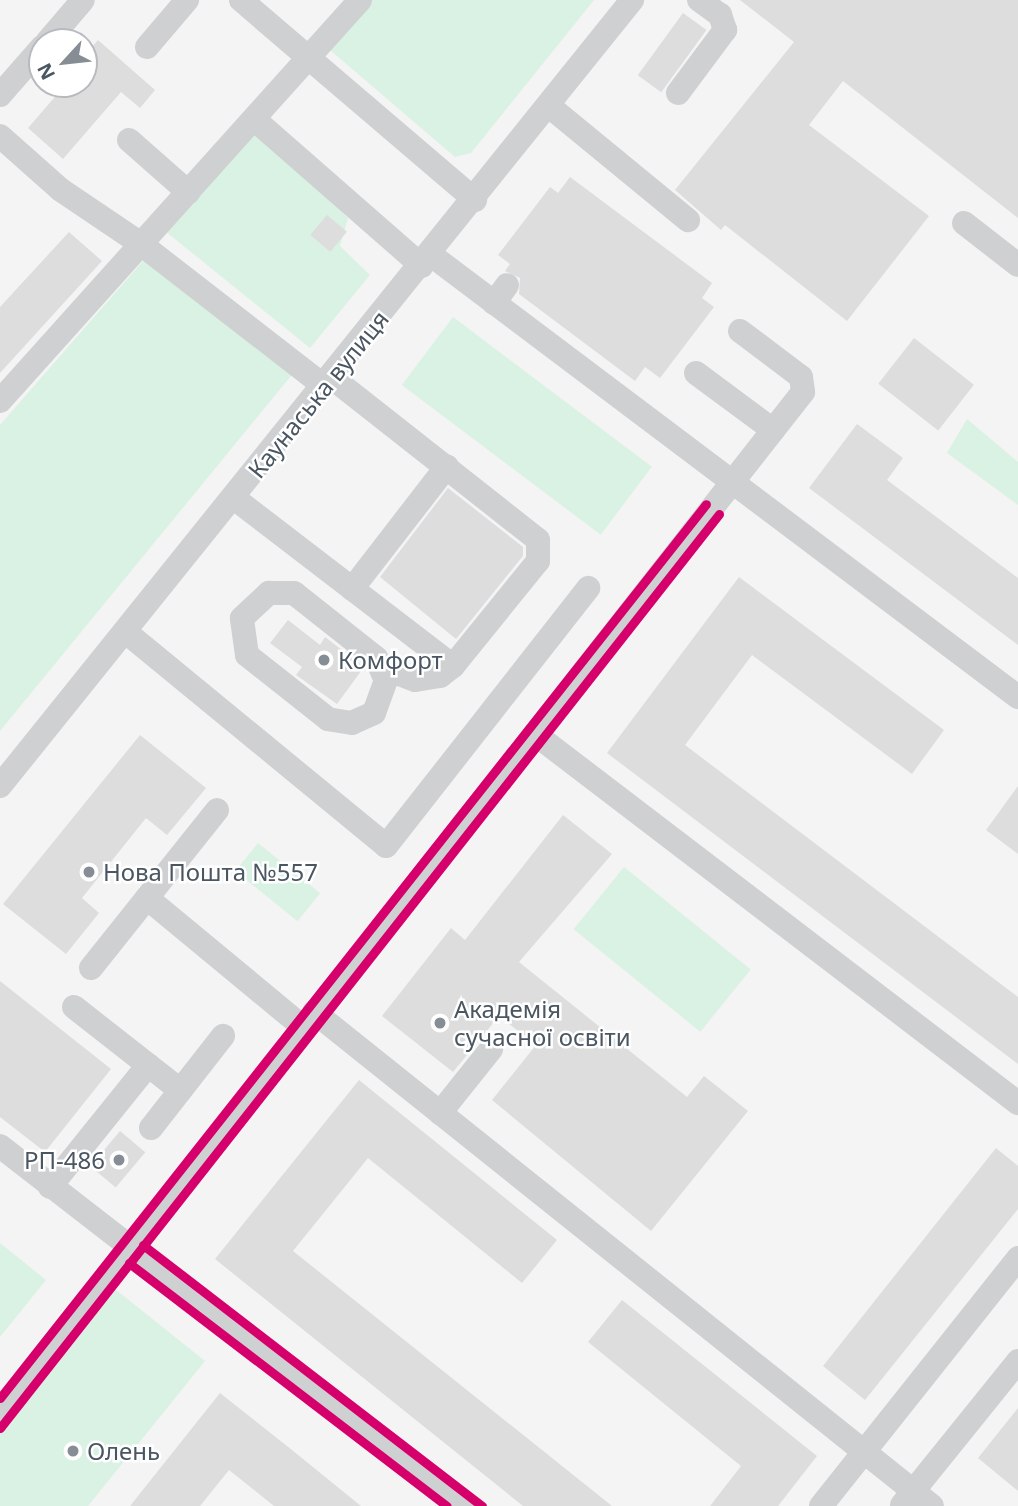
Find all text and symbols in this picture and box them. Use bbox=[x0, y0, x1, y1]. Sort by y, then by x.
north arrow bbox=[28, 28, 98, 98]
text: N bbox=[31, 59, 61, 84]
street label: Каунаська вулиця bbox=[242, 305, 394, 483]
place label: Комфорт bbox=[338, 646, 443, 674]
marker: Комфорт bbox=[316, 652, 332, 668]
place label: Нова Пошта №557 bbox=[103, 858, 318, 886]
marker: Нова Пошта №557 bbox=[81, 864, 97, 880]
place label: Академія сучасної освіти bbox=[454, 995, 631, 1051]
marker: Академія сучасної освіти bbox=[432, 1015, 448, 1031]
place label: РП-486 bbox=[24, 1146, 105, 1174]
marker: РП-486 bbox=[111, 1152, 127, 1168]
place label: Олень bbox=[87, 1437, 160, 1465]
marker: Олень bbox=[65, 1443, 81, 1459]

